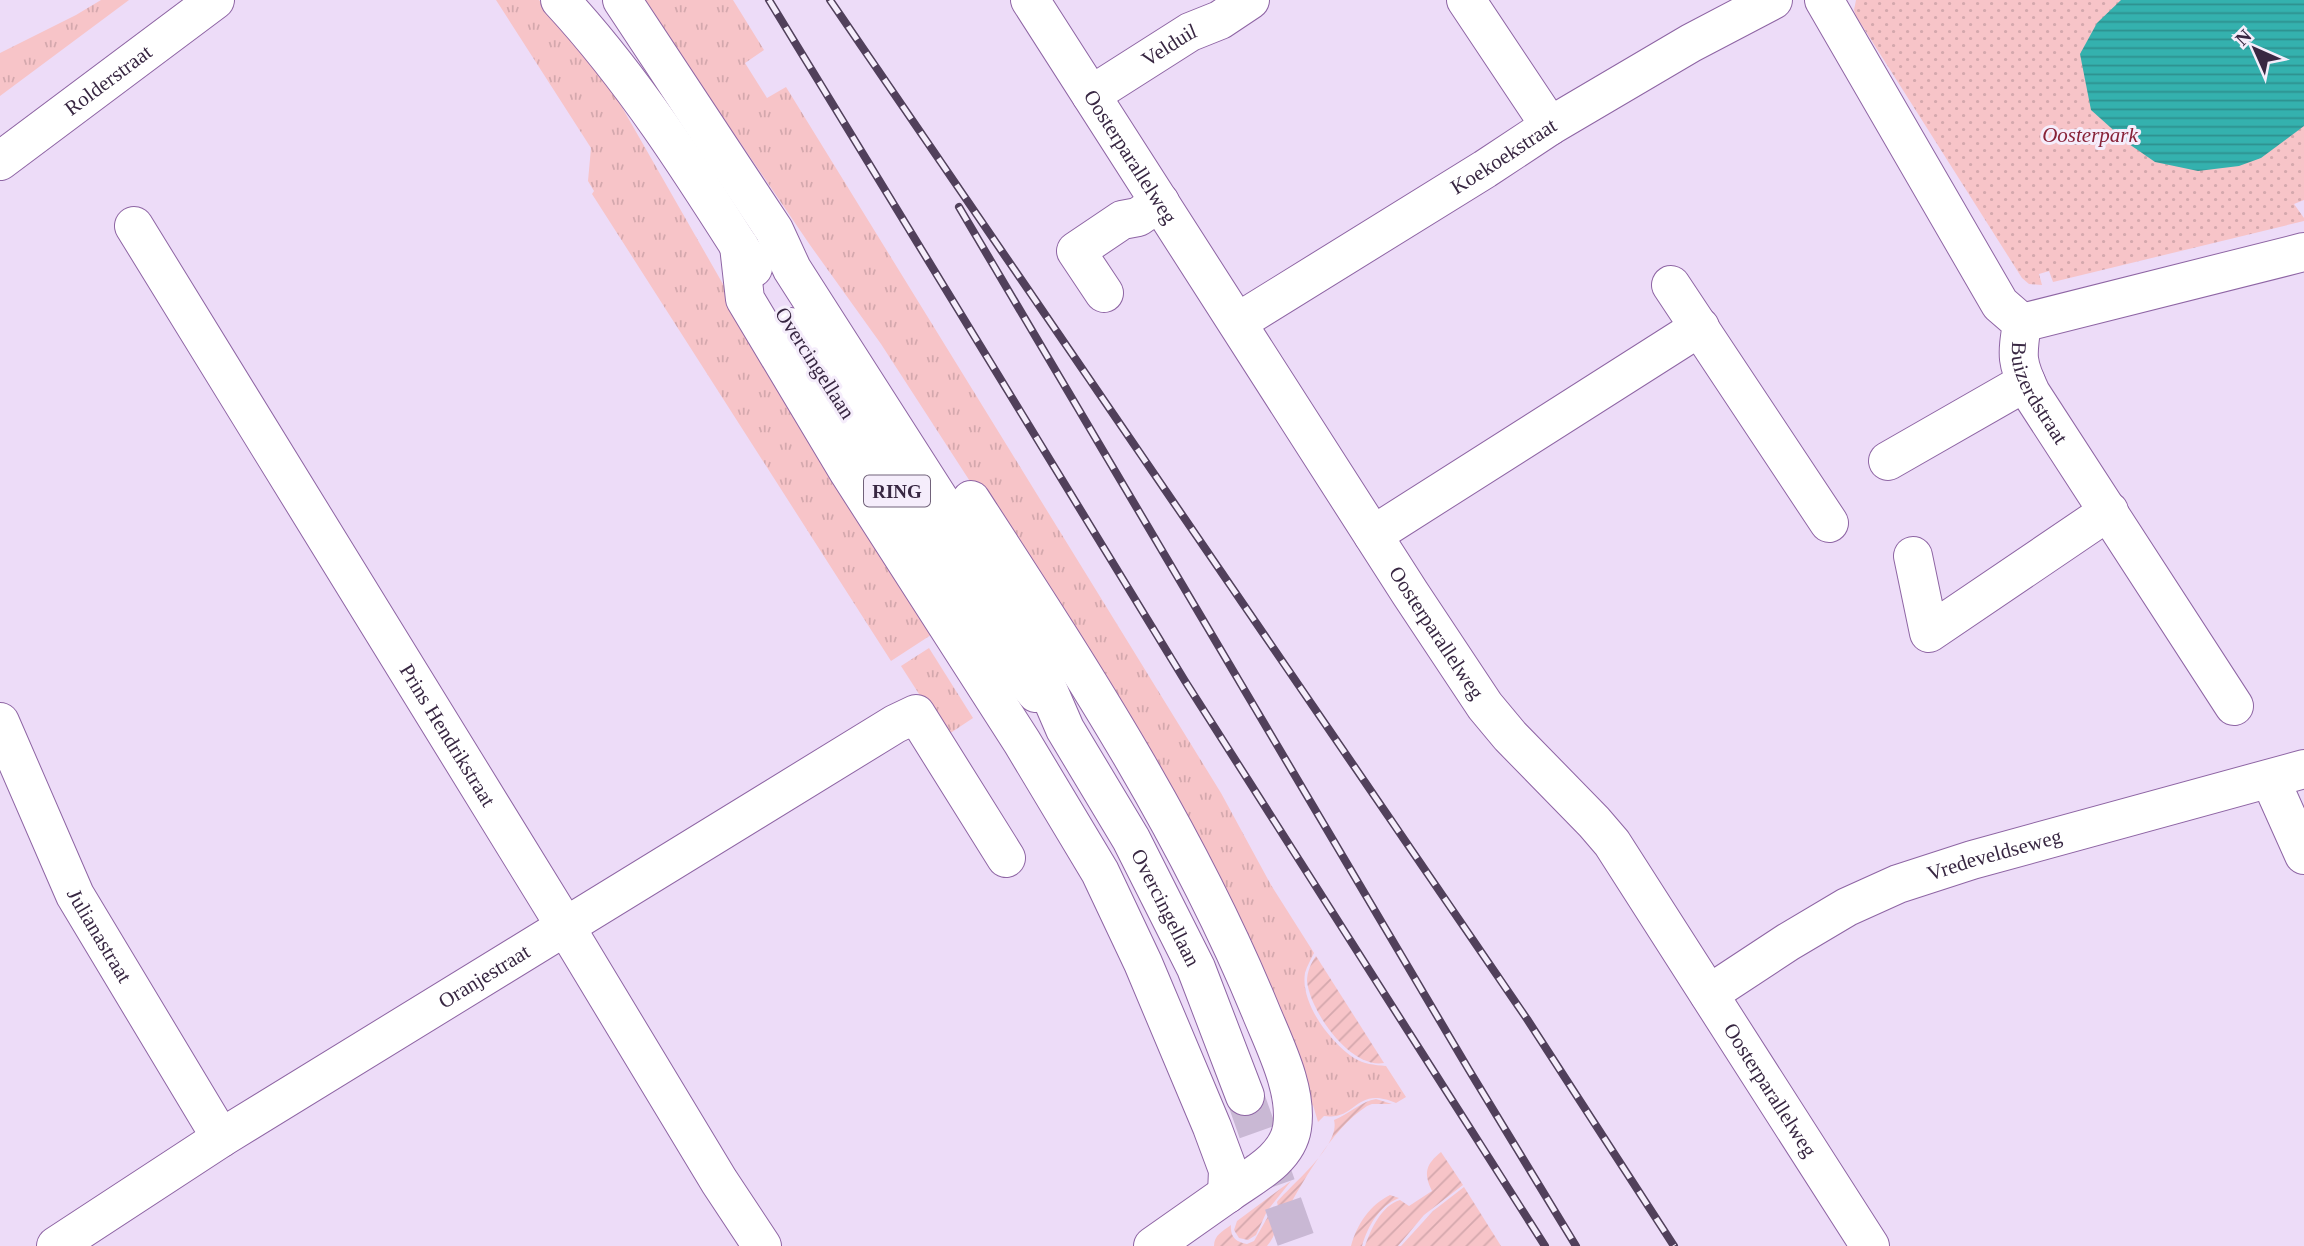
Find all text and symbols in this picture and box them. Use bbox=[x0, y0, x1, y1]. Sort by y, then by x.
north arrow bbox=[2220, 14, 2290, 84]
street label: Velduil bbox=[1137, 19, 1200, 71]
text: N bbox=[2231, 25, 2256, 50]
street label: Rolderstraat bbox=[60, 40, 156, 120]
street label: Oosterparallelweg bbox=[1079, 85, 1182, 228]
street label: Koekoekstraat bbox=[1446, 113, 1561, 199]
park label: Oosterpark bbox=[2042, 123, 2139, 147]
street label: Overcingellaan bbox=[770, 303, 860, 424]
street label: Buizerdstraat bbox=[2006, 341, 2073, 449]
road number: RING bbox=[864, 476, 930, 506]
street label: Oosterparallelweg bbox=[1384, 562, 1489, 704]
street label: Prins Hendrikstraat bbox=[395, 660, 501, 811]
street label: Vredeveldseweg bbox=[1924, 824, 2065, 886]
street label: Overcingellaan bbox=[1126, 845, 1205, 971]
street label: Julianastraat bbox=[62, 886, 137, 987]
street label: Oranjestraat bbox=[434, 939, 534, 1013]
street label: Oosterparallelweg bbox=[1718, 1019, 1822, 1162]

